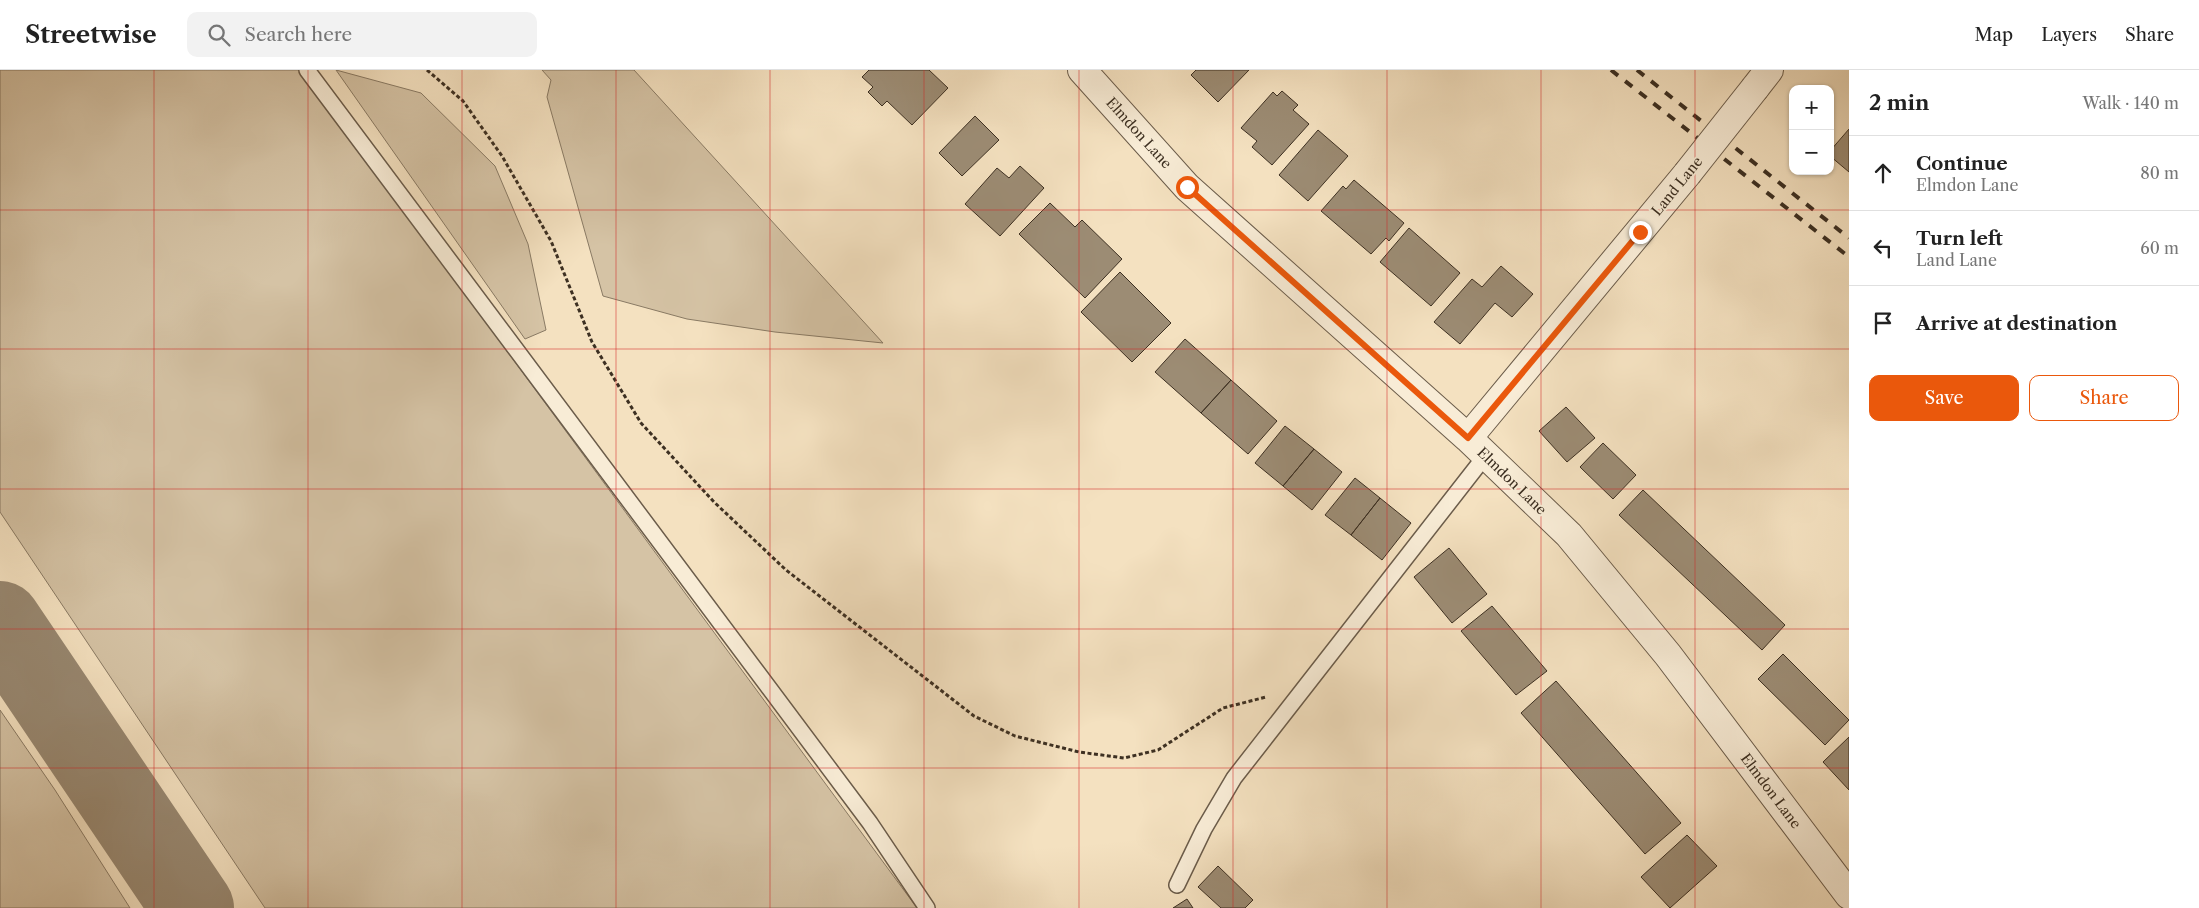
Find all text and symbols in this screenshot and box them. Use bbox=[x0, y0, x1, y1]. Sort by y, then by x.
search box bbox=[187, 12, 537, 57]
text: Streetwise bbox=[25, 20, 157, 49]
icon: search bbox=[205, 21, 233, 49]
text: Search here bbox=[245, 23, 352, 46]
text: Map bbox=[1975, 24, 2013, 46]
text: Layers bbox=[2041, 24, 2097, 46]
text: Share bbox=[2125, 24, 2174, 46]
map controls bbox=[1789, 85, 1834, 175]
button: + bbox=[1789, 85, 1834, 130]
text: 2 min bbox=[1869, 90, 1929, 115]
text: Walk · 140 m bbox=[2082, 93, 2179, 113]
street label: Elmdon Lane bbox=[1102, 94, 1176, 172]
button: − bbox=[1789, 130, 1834, 175]
text: Continue bbox=[1916, 152, 2008, 175]
street label: Land Lane bbox=[1648, 153, 1706, 219]
icon: ahead bbox=[1869, 159, 1897, 187]
text: 80 m bbox=[2140, 163, 2179, 183]
text: Elmdon Lane bbox=[1916, 175, 2018, 195]
route start bbox=[1176, 176, 1199, 199]
route end bbox=[1629, 221, 1652, 244]
text: Turn left bbox=[1916, 227, 2003, 250]
icon: left bbox=[1869, 234, 1897, 262]
text: 60 m bbox=[2140, 238, 2179, 258]
text: Land Lane bbox=[1916, 250, 1997, 270]
icon: arrive bbox=[1869, 309, 1897, 337]
text: Arrive at destination bbox=[1916, 312, 2117, 335]
button: Save bbox=[1869, 375, 2019, 421]
button: Share bbox=[2029, 375, 2179, 421]
street label: Elmdon Lane bbox=[1474, 443, 1551, 519]
street label: Elmdon Lane bbox=[1737, 750, 1805, 832]

